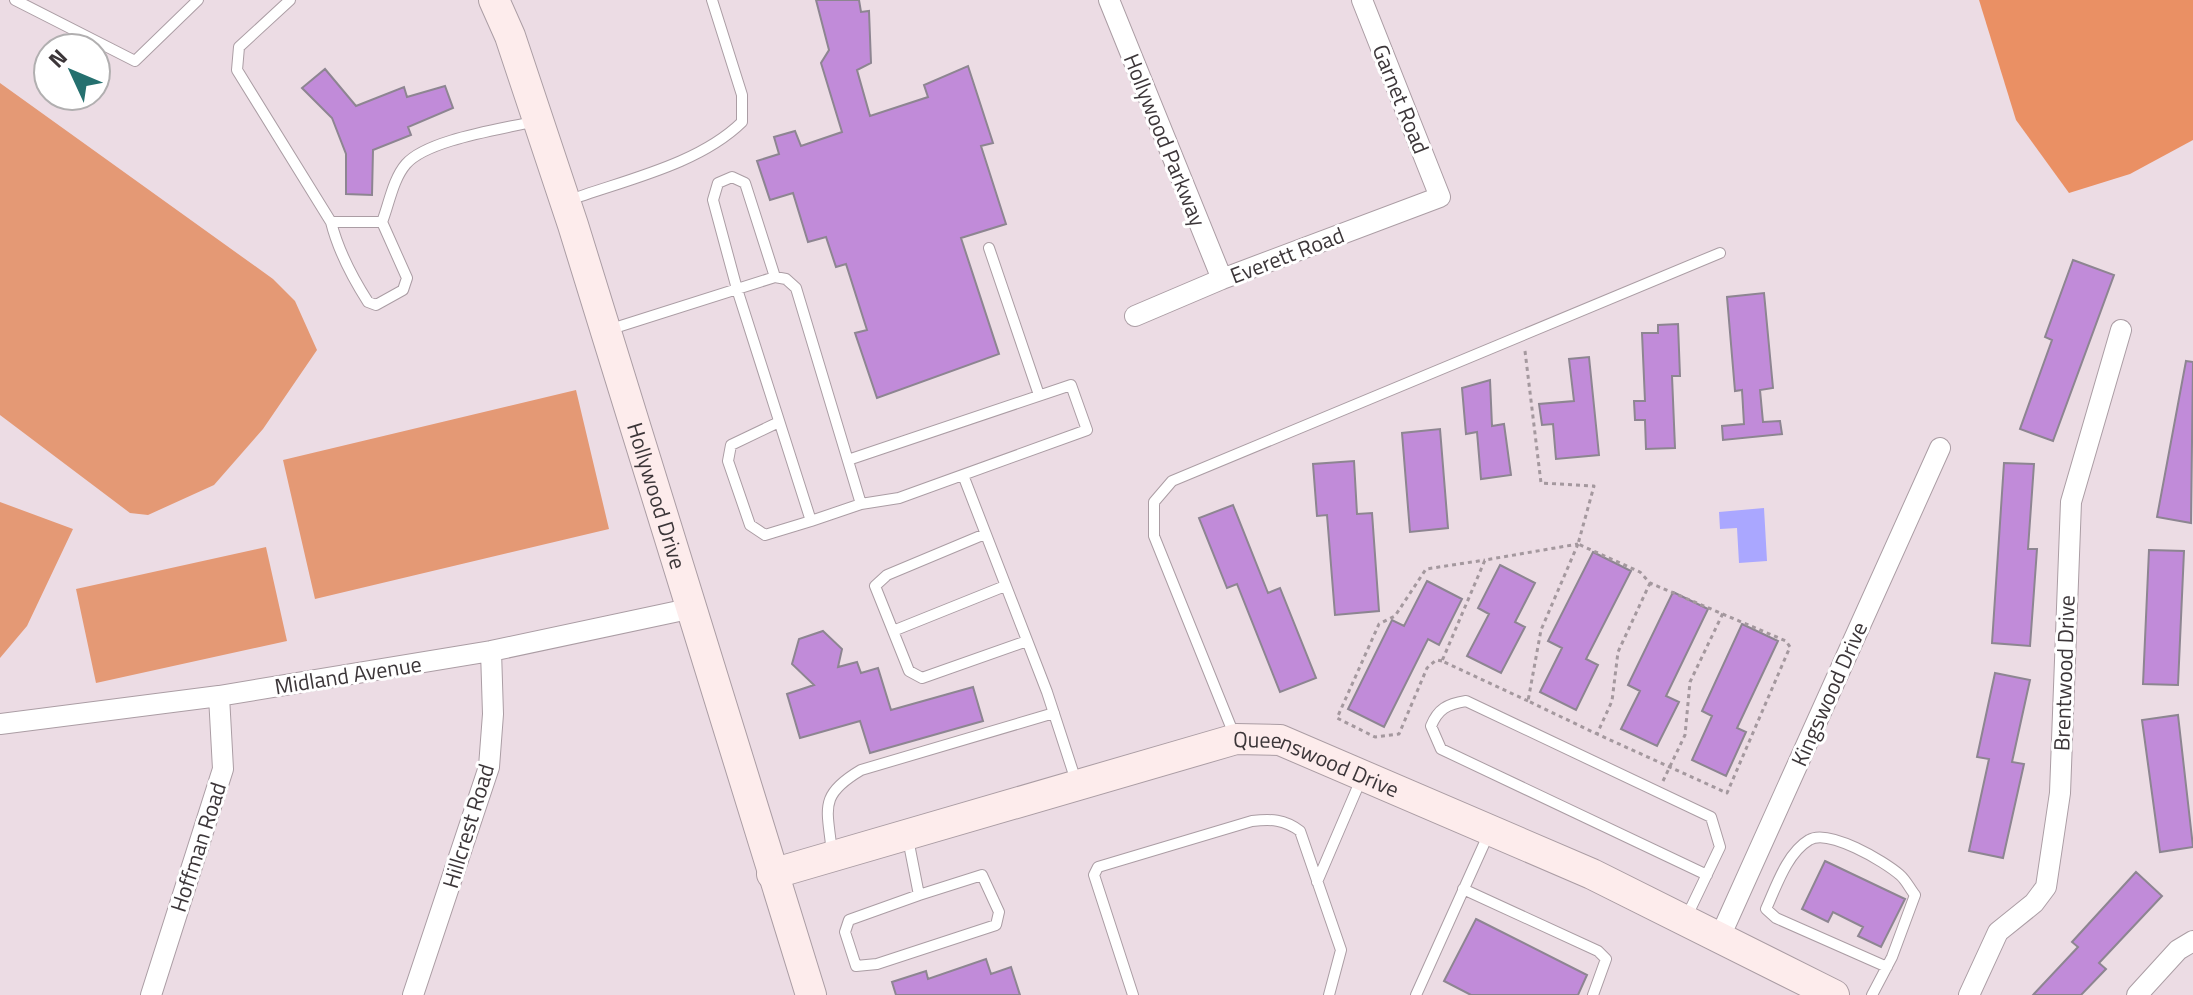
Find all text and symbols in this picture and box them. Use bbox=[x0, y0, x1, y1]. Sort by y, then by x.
north arrow bbox=[32, 32, 112, 112]
street label: Garnet Road bbox=[1364, 39, 1438, 159]
text: N bbox=[40, 41, 75, 75]
street label: Hollywood Parkway bbox=[1115, 48, 1215, 232]
street label: Everett Road bbox=[1225, 218, 1349, 292]
street label: Hollywood Drive bbox=[618, 418, 695, 573]
street label: Brentwood Drive bbox=[2044, 594, 2084, 752]
street label: Kingswood Drive bbox=[1782, 616, 1876, 772]
street label: Midland Avenue bbox=[272, 647, 424, 703]
street label: Queenswood Drive bbox=[1233, 722, 1405, 806]
street label: Hillcrest Road bbox=[433, 760, 503, 892]
street label: Hoffman Road bbox=[161, 778, 235, 916]

